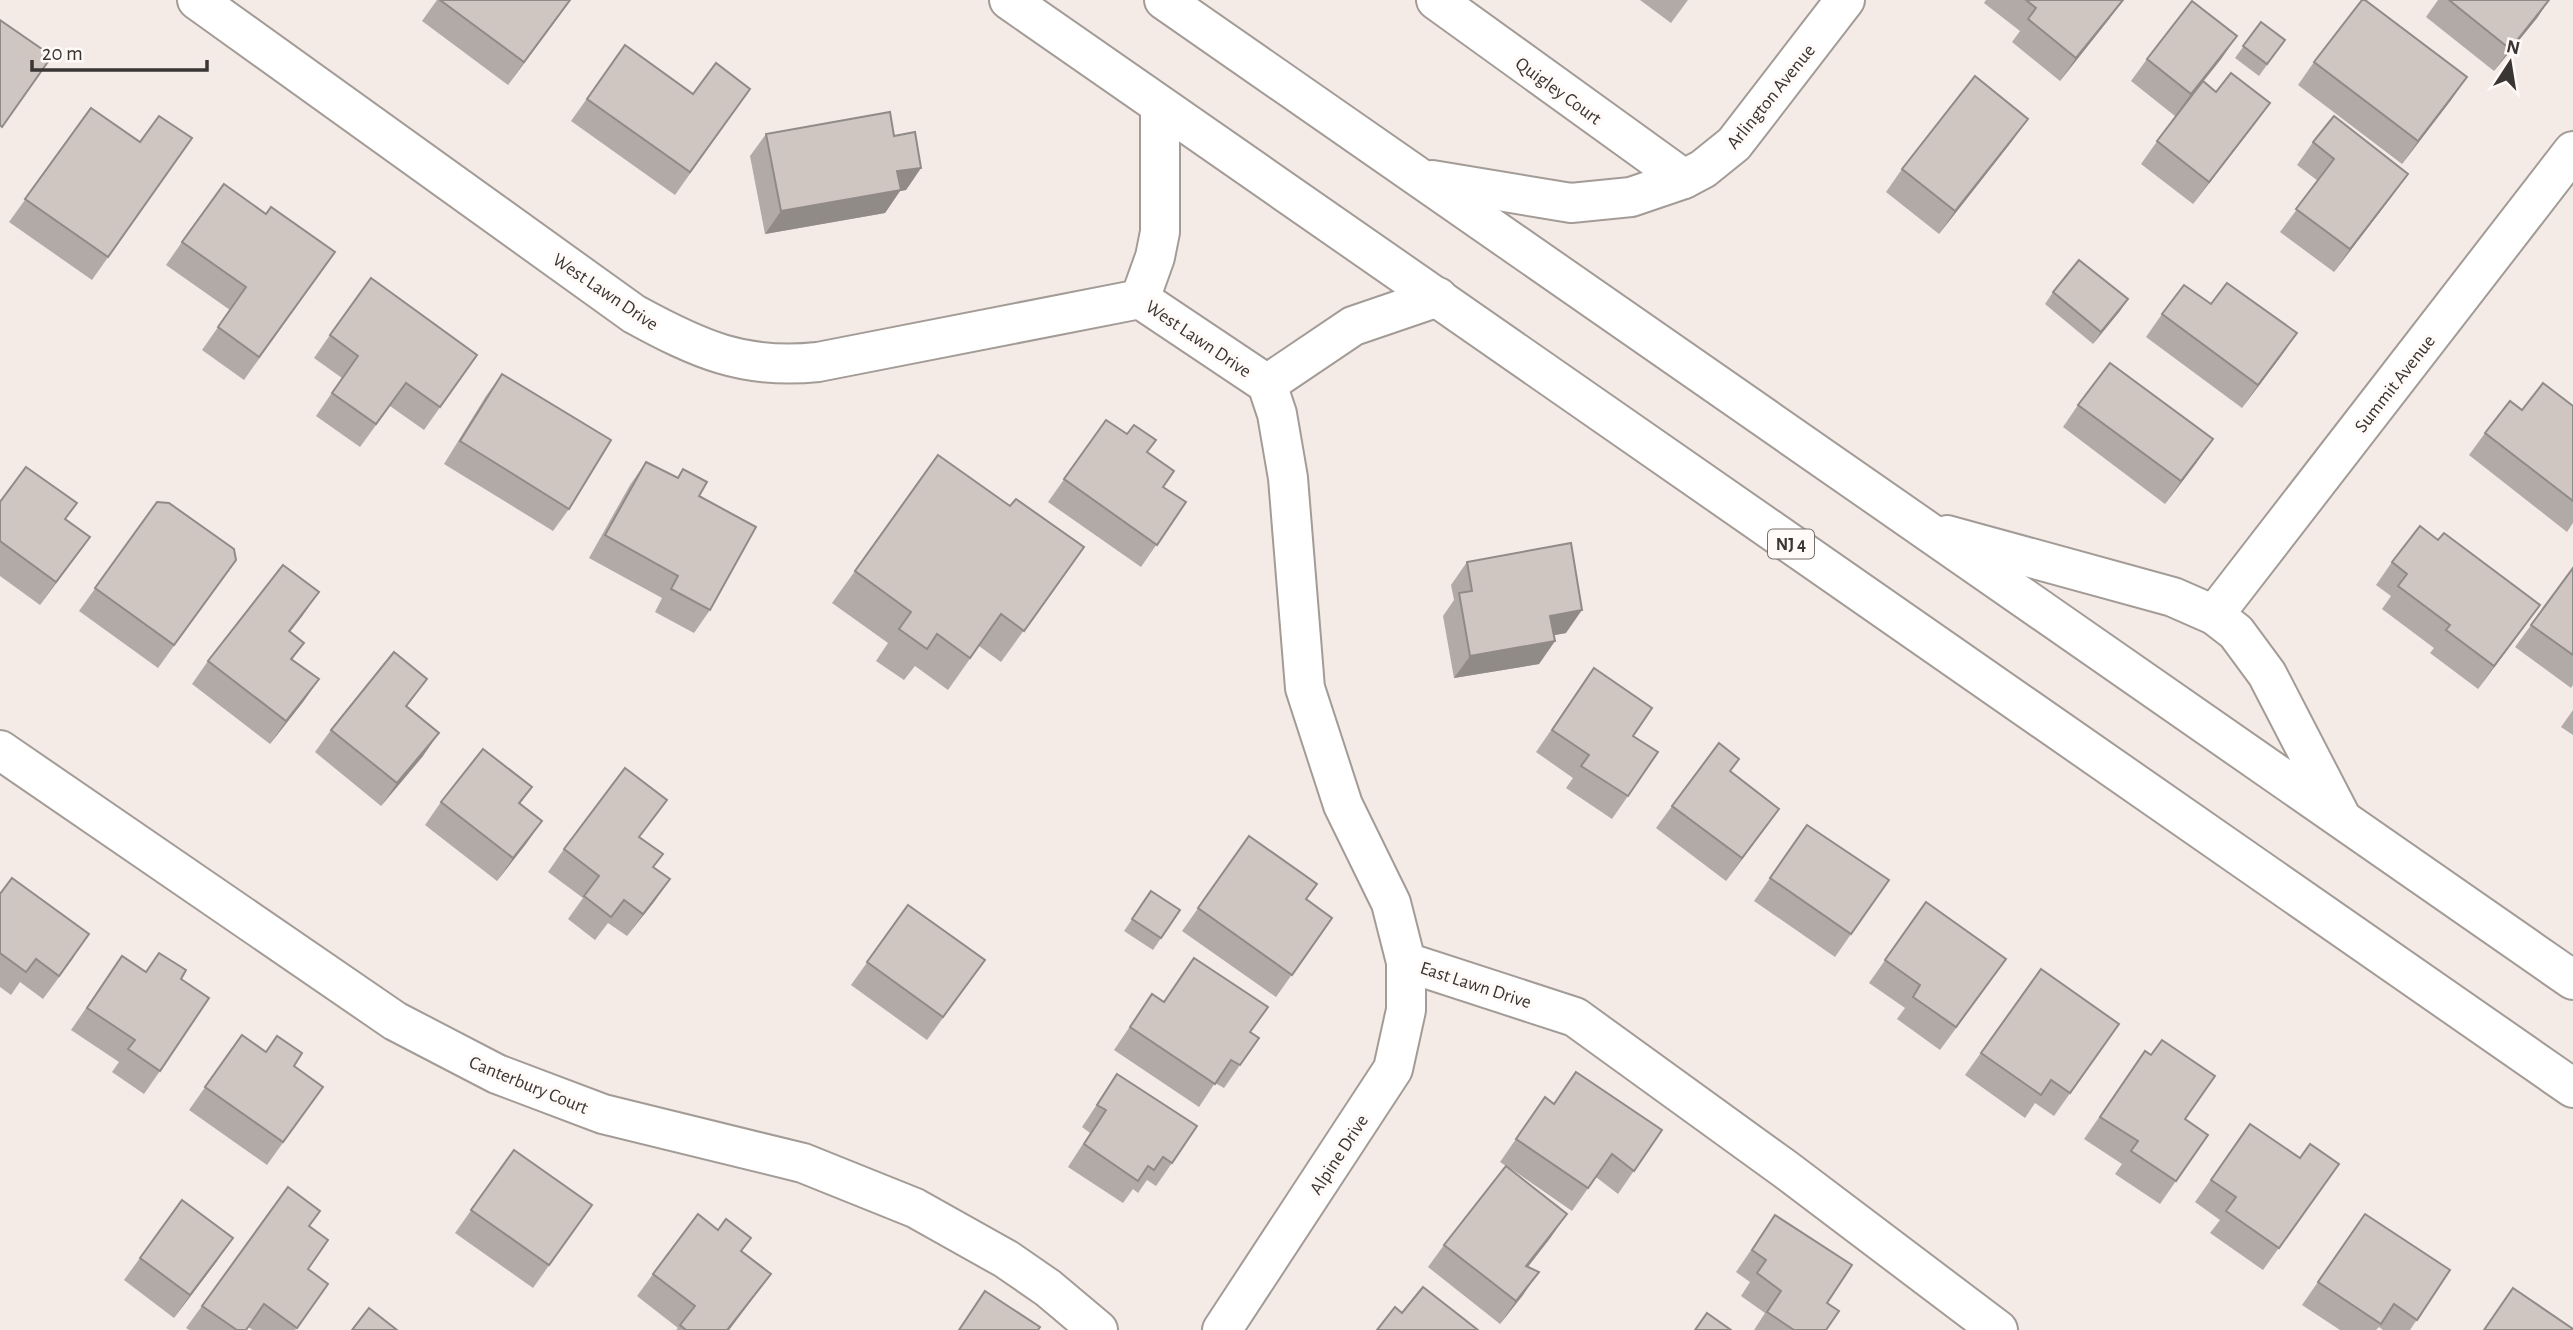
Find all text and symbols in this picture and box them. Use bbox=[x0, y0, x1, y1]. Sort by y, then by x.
scale bar bbox=[32, 28, 206, 72]
north arrow bbox=[2475, 28, 2545, 98]
text: N bbox=[2505, 37, 2522, 59]
street label: Arlington Avenue bbox=[1723, 41, 1819, 153]
text: 20 m bbox=[42, 43, 83, 64]
street label: Quigley Court bbox=[1512, 54, 1605, 129]
street label: West Lawn Drive bbox=[549, 250, 661, 334]
street label: West Lawn Drive bbox=[1142, 297, 1254, 381]
street label: Summit Avenue bbox=[2351, 332, 2439, 436]
road number: NJ 4 bbox=[1768, 530, 1814, 558]
street label: East Lawn Drive bbox=[1418, 959, 1533, 1012]
street label: Canterbury Court bbox=[466, 1053, 591, 1118]
street label: Alpine Drive bbox=[1306, 1111, 1372, 1198]

